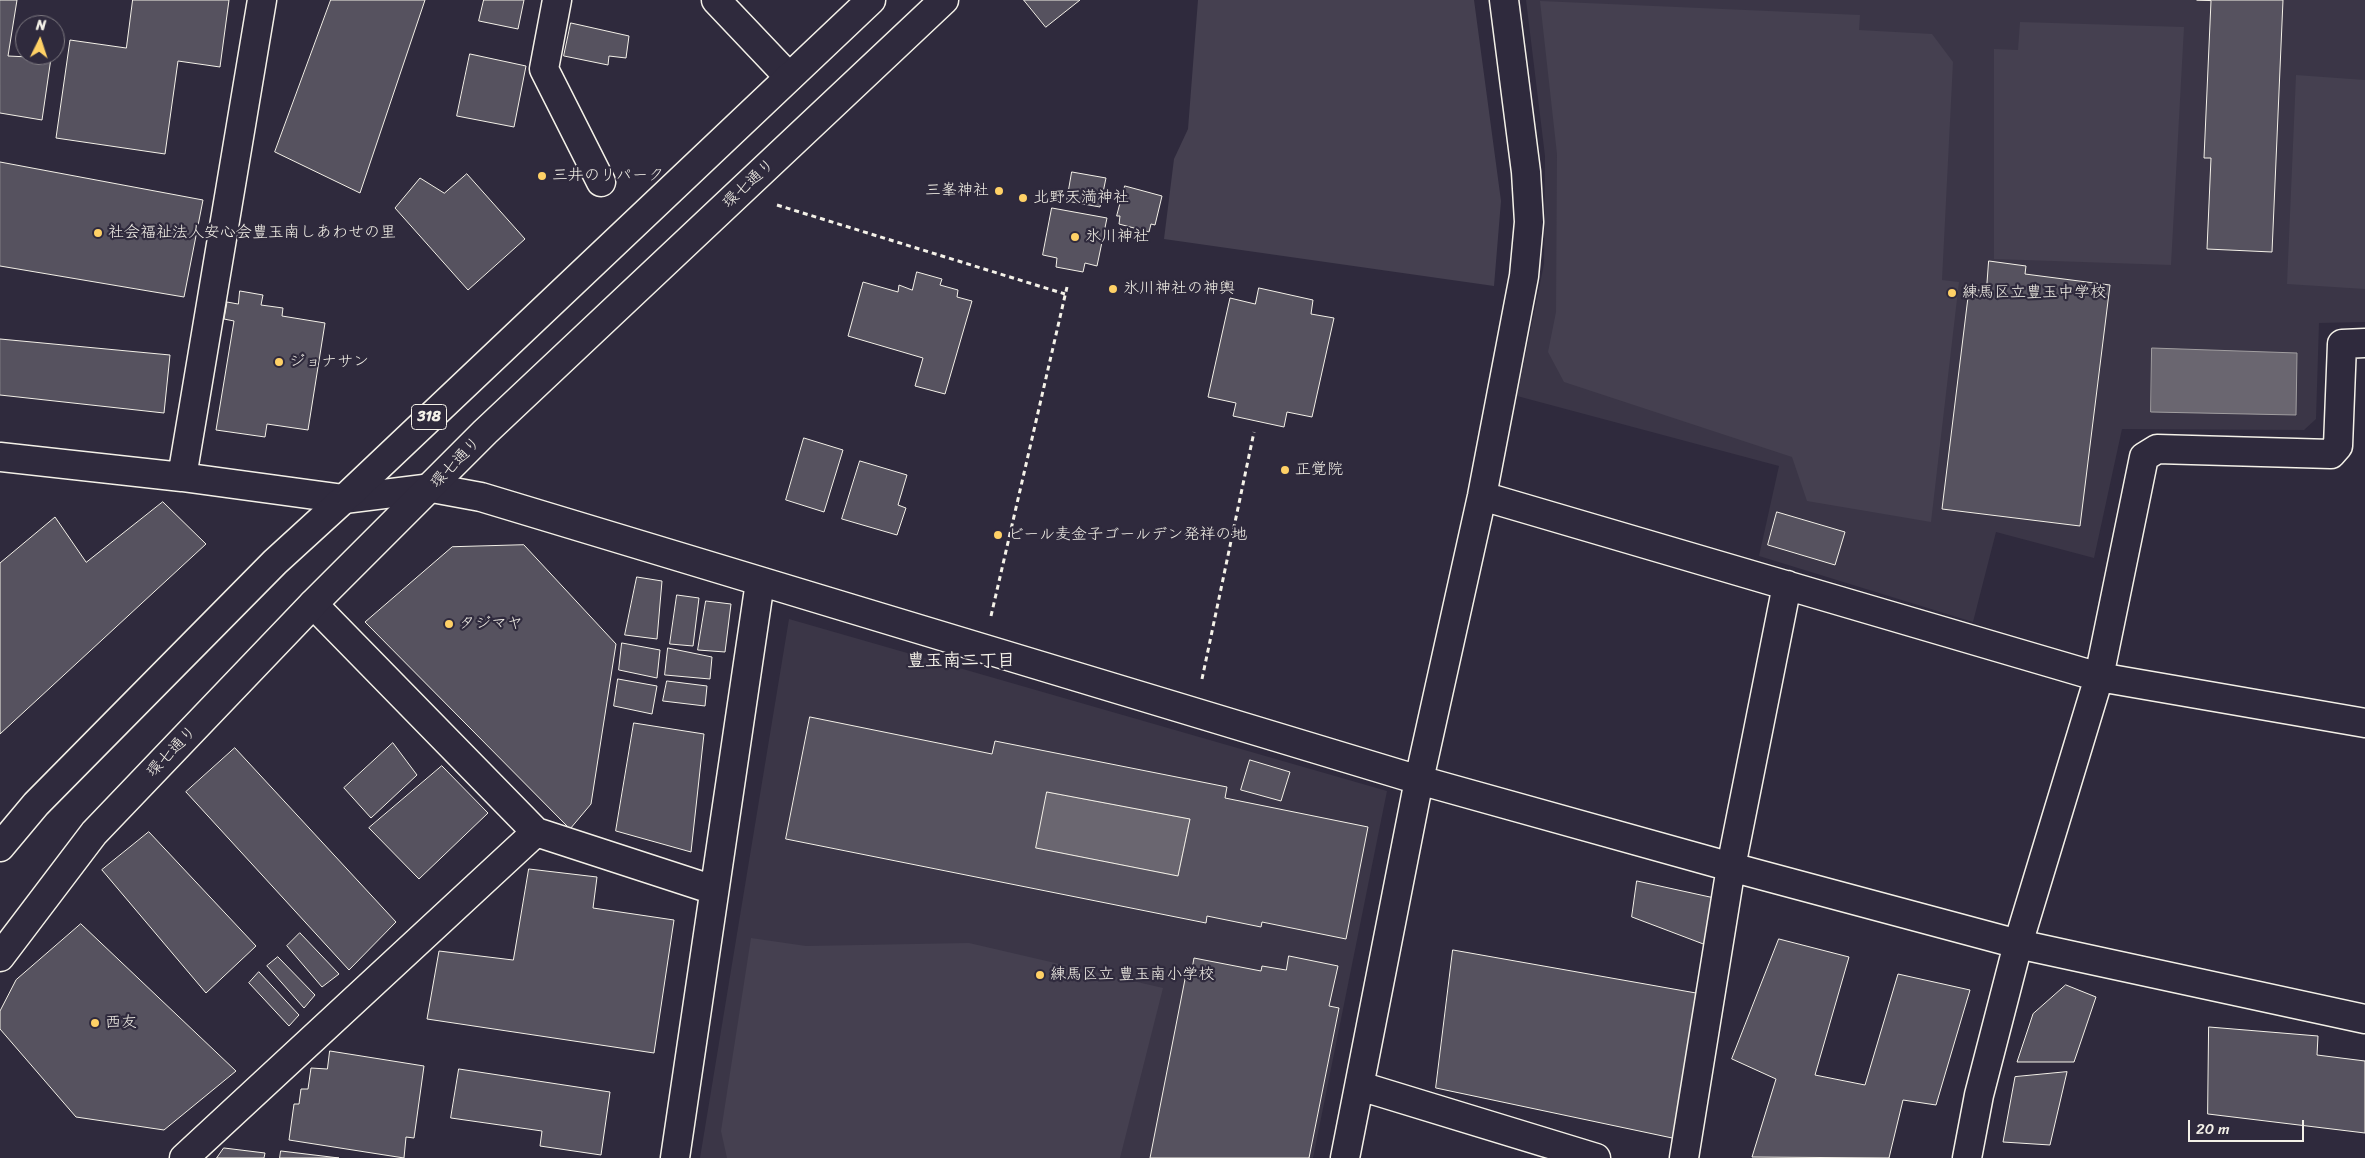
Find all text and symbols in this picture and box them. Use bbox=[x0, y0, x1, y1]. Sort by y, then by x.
text: N bbox=[35, 13, 47, 38]
north arrow bbox=[15, 15, 65, 65]
street label: 環七通り bbox=[719, 155, 779, 213]
place label: 三井のリパーク bbox=[552, 166, 664, 186]
marker: 三井のリパーク bbox=[536, 170, 548, 182]
place label: 三峯神社 bbox=[925, 181, 989, 201]
marker: 三峯神社 bbox=[993, 185, 1005, 197]
place label: 北野天満神社 bbox=[1033, 188, 1129, 208]
marker: 北野天満神社 bbox=[1017, 192, 1029, 204]
place label: 社会福祉法人安心会豊玉南しあわせの里 bbox=[108, 223, 396, 243]
marker: 社会福祉法人安心会豊玉南しあわせの里 bbox=[92, 227, 104, 239]
place label: 氷川神社 bbox=[1085, 227, 1149, 247]
marker: 氷川神社 bbox=[1069, 231, 1081, 243]
place label: 氷川神社の神輿 bbox=[1123, 279, 1235, 299]
marker: 氷川神社の神輿 bbox=[1107, 283, 1119, 295]
place label: 練馬区立豊玉中学校 bbox=[1962, 283, 2106, 303]
marker: 練馬区立豊玉中学校 bbox=[1946, 287, 1958, 299]
place label: ジョナサン bbox=[289, 352, 369, 372]
marker: ジョナサン bbox=[273, 356, 285, 368]
road number: 318 bbox=[412, 404, 446, 430]
street label: 環七通り bbox=[427, 433, 485, 493]
place label: 正覚院 bbox=[1295, 460, 1343, 480]
marker: 正覚院 bbox=[1279, 464, 1291, 476]
place label: ビール麦金子ゴールデン発祥の地 bbox=[1008, 525, 1247, 545]
marker: ビール麦金子ゴールデン発祥の地 bbox=[992, 529, 1004, 541]
place label: タジマヤ bbox=[459, 614, 523, 634]
marker: タジマヤ bbox=[443, 618, 455, 630]
district label: 豊玉南二丁目 bbox=[907, 650, 1015, 672]
street label: 環七通り bbox=[143, 722, 201, 782]
place label: 練馬区立 豊玉南小学校 bbox=[1050, 965, 1214, 985]
marker: 練馬区立 豊玉南小学校 bbox=[1034, 969, 1046, 981]
place label: 西友 bbox=[105, 1013, 137, 1033]
marker: 西友 bbox=[89, 1017, 101, 1029]
scale bar bbox=[2190, 1110, 2306, 1142]
text: 20 m bbox=[2196, 1116, 2230, 1142]

